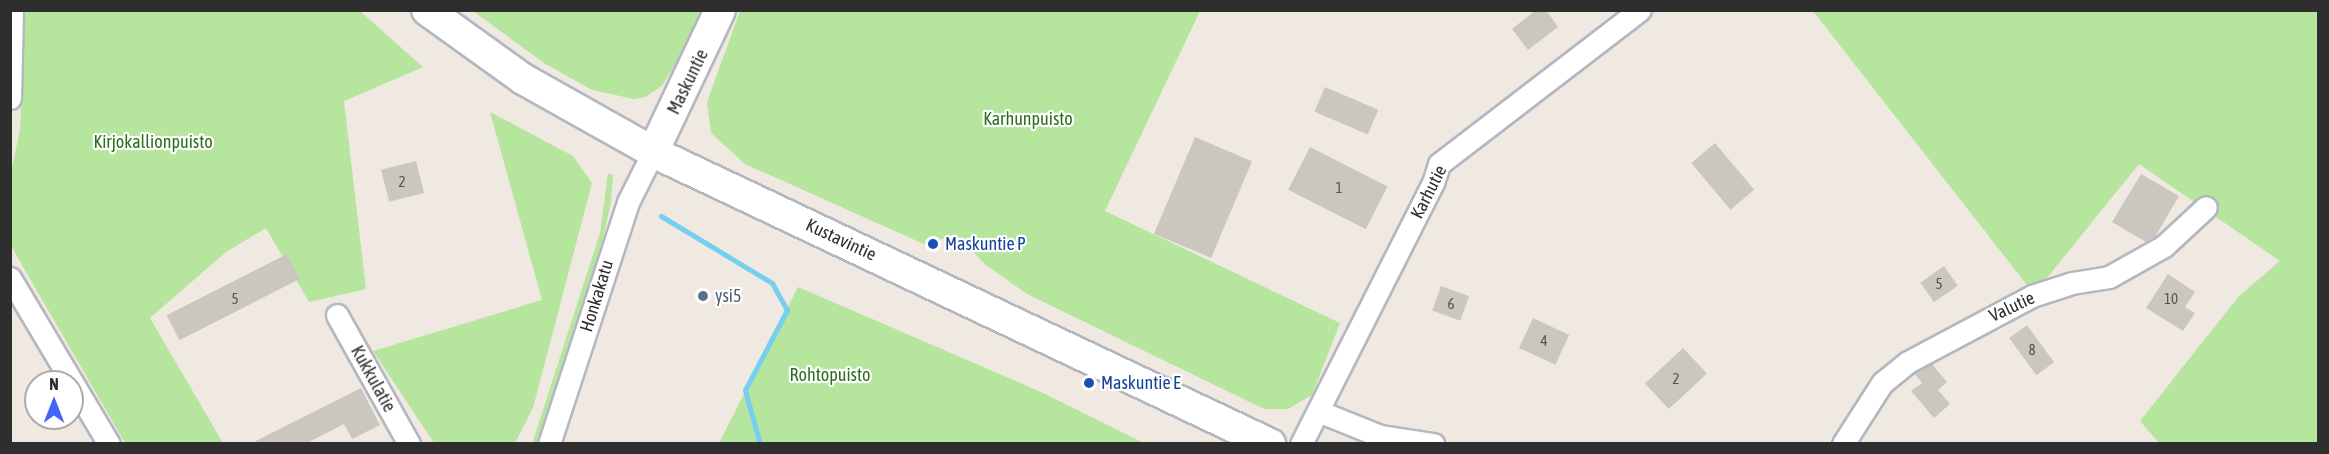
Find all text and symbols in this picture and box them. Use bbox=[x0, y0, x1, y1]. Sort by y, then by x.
street label: Maskuntie bbox=[663, 46, 713, 118]
park label: Karhunpuisto bbox=[983, 108, 1073, 130]
park label: Kirjokallionpuisto bbox=[93, 131, 213, 153]
street label: Karhutie bbox=[1406, 162, 1452, 222]
house number: 2 bbox=[398, 173, 406, 191]
house number: 1 bbox=[1335, 179, 1343, 197]
street label: Kustavintie bbox=[802, 214, 880, 266]
place label: Maskuntie P bbox=[945, 233, 1026, 255]
marker: Maskuntie P bbox=[926, 237, 940, 251]
street label: Honkakatu bbox=[576, 257, 618, 335]
house number: 5 bbox=[1935, 275, 1943, 293]
place label: ysi5 bbox=[715, 285, 741, 307]
street label: Valutie bbox=[1986, 287, 2038, 327]
marker: ysi5 bbox=[696, 289, 710, 303]
house number: 5 bbox=[231, 290, 239, 308]
house number: 10 bbox=[2164, 290, 2178, 308]
house number: 6 bbox=[1447, 295, 1455, 313]
house number: 4 bbox=[1540, 332, 1548, 350]
house number: 8 bbox=[2028, 341, 2036, 359]
street label: Kukkulatie bbox=[346, 342, 400, 416]
park label: Rohtopuisto bbox=[790, 364, 870, 386]
north arrow bbox=[24, 370, 84, 430]
house number: 2 bbox=[1672, 370, 1680, 388]
place label: Maskuntie E bbox=[1101, 372, 1181, 394]
text: N bbox=[49, 375, 59, 393]
marker: Maskuntie E bbox=[1082, 376, 1096, 390]

